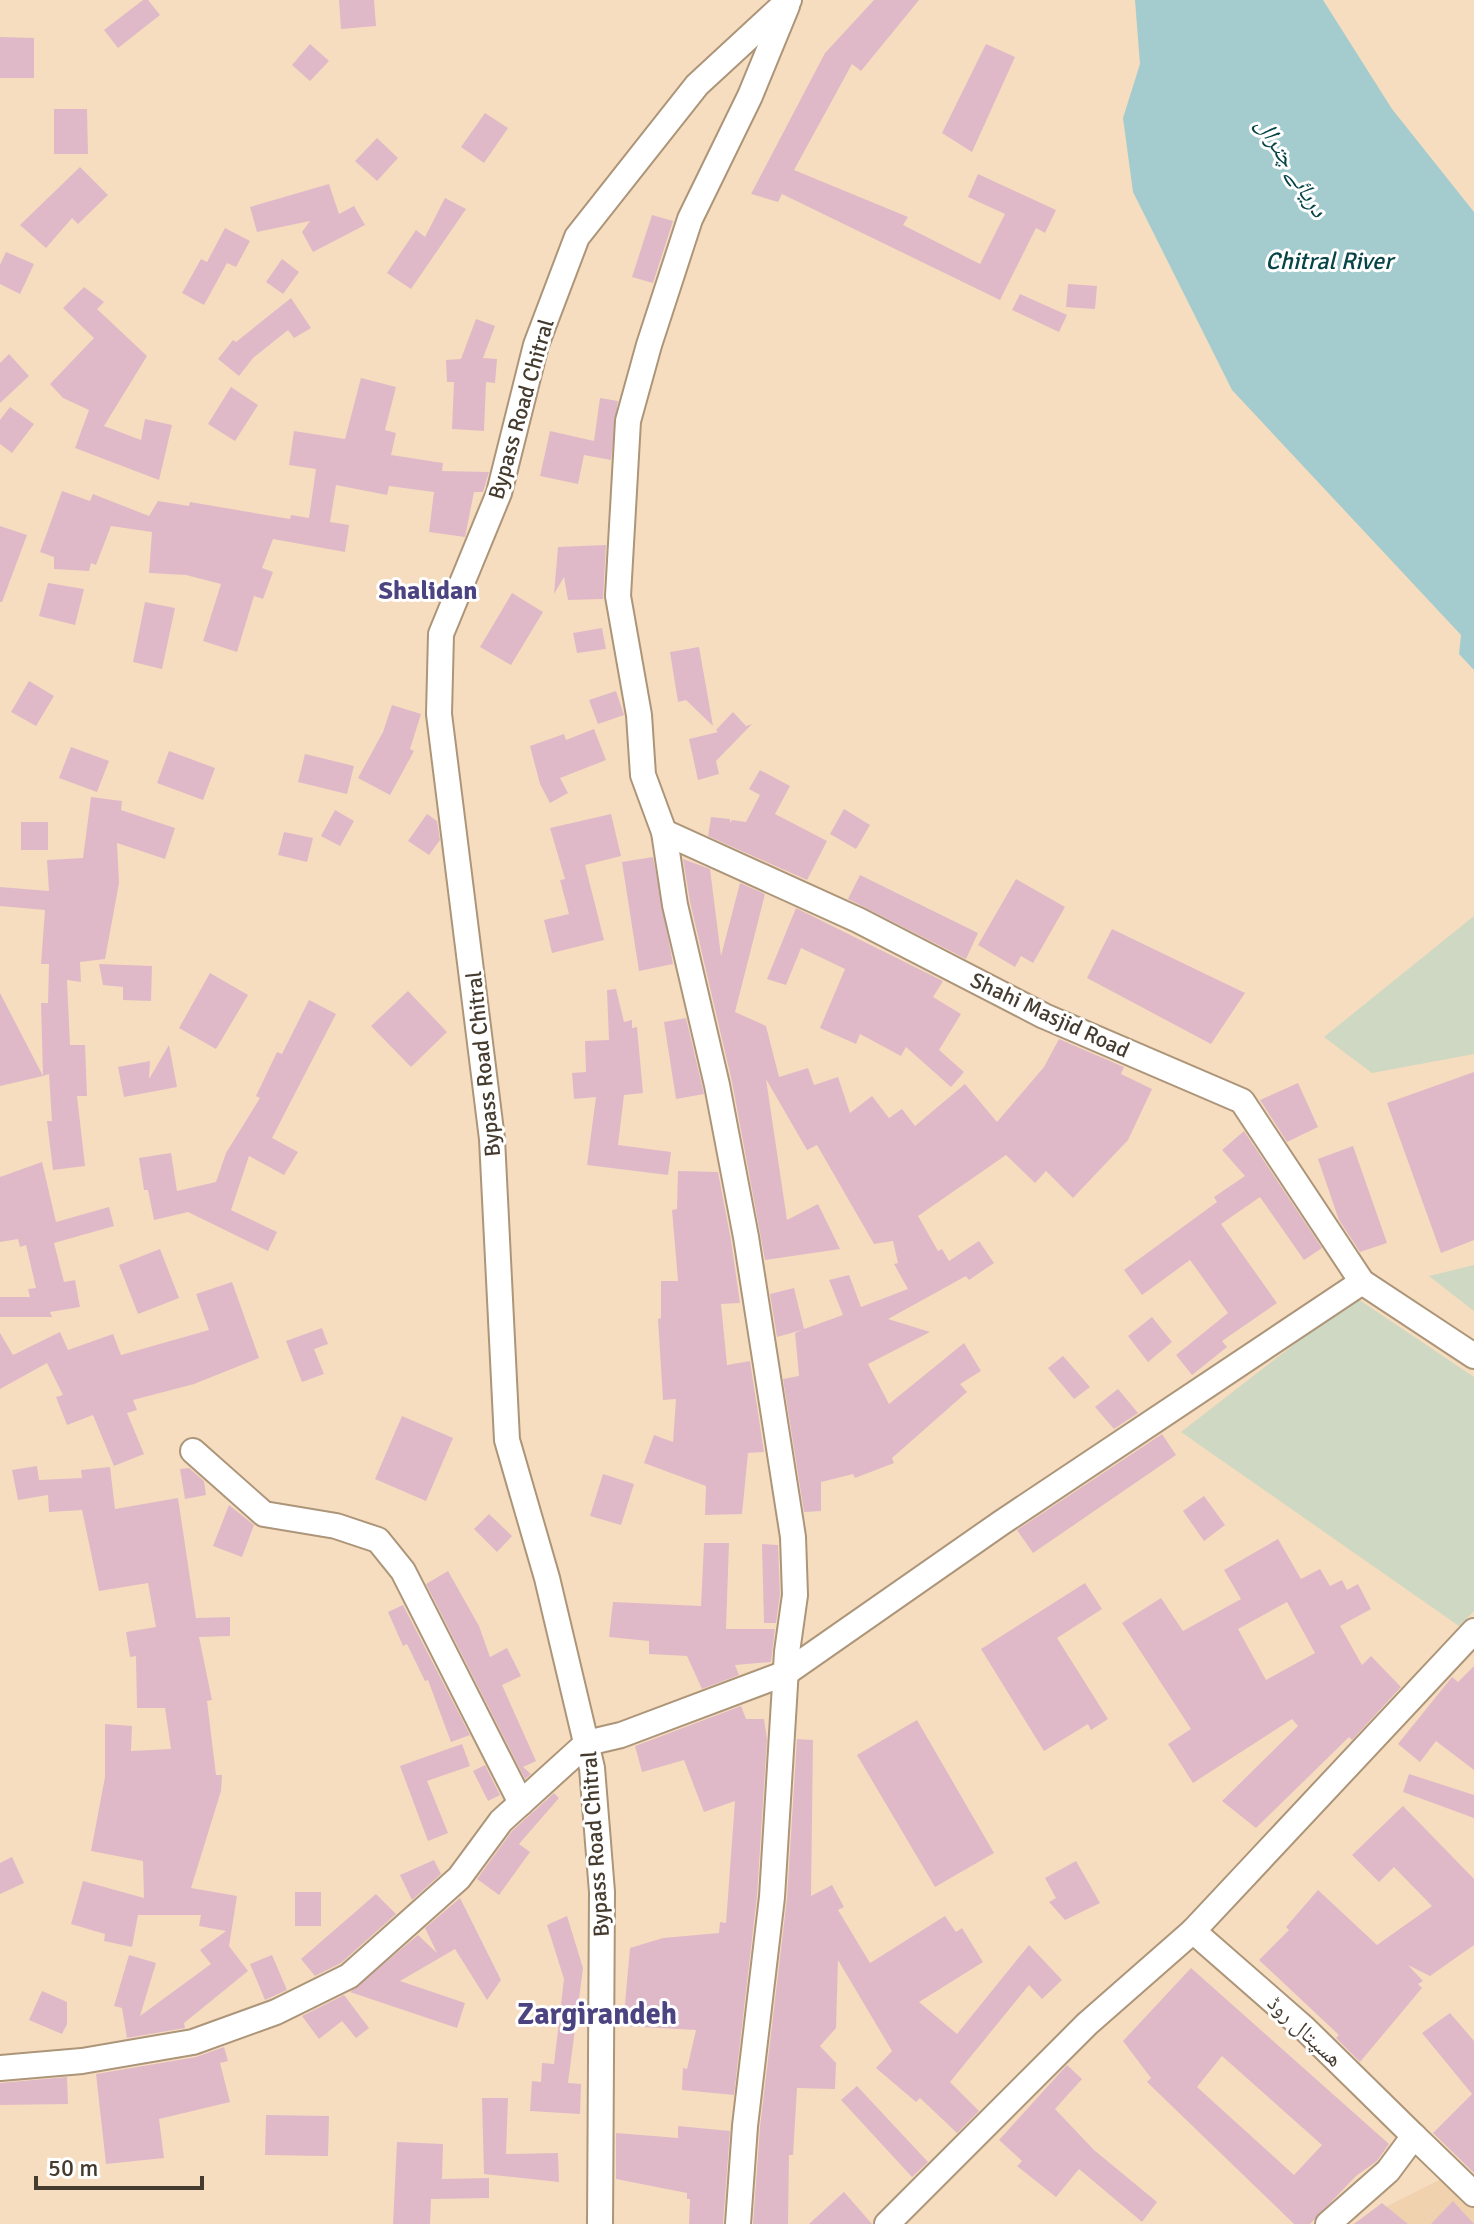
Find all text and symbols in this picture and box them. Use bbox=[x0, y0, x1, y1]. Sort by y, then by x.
water label: دریائے چترال bbox=[1249, 111, 1335, 223]
water label: Chitral River bbox=[1265, 246, 1396, 276]
street label: Bypass Road Chitral bbox=[482, 316, 560, 502]
district label: Shalidan bbox=[378, 575, 478, 607]
street label: Shahi Masjid Road bbox=[966, 966, 1134, 1064]
street label: Bypass Road Chitral bbox=[460, 970, 506, 1158]
street label: Bypass Road Chitral bbox=[575, 1750, 615, 1938]
street label: ھسپتال روڈ bbox=[1262, 1989, 1348, 2073]
district label: Zargirandeh bbox=[517, 1996, 677, 2033]
scale bar bbox=[36, 2140, 202, 2190]
text: 50 m bbox=[48, 2153, 98, 2183]

